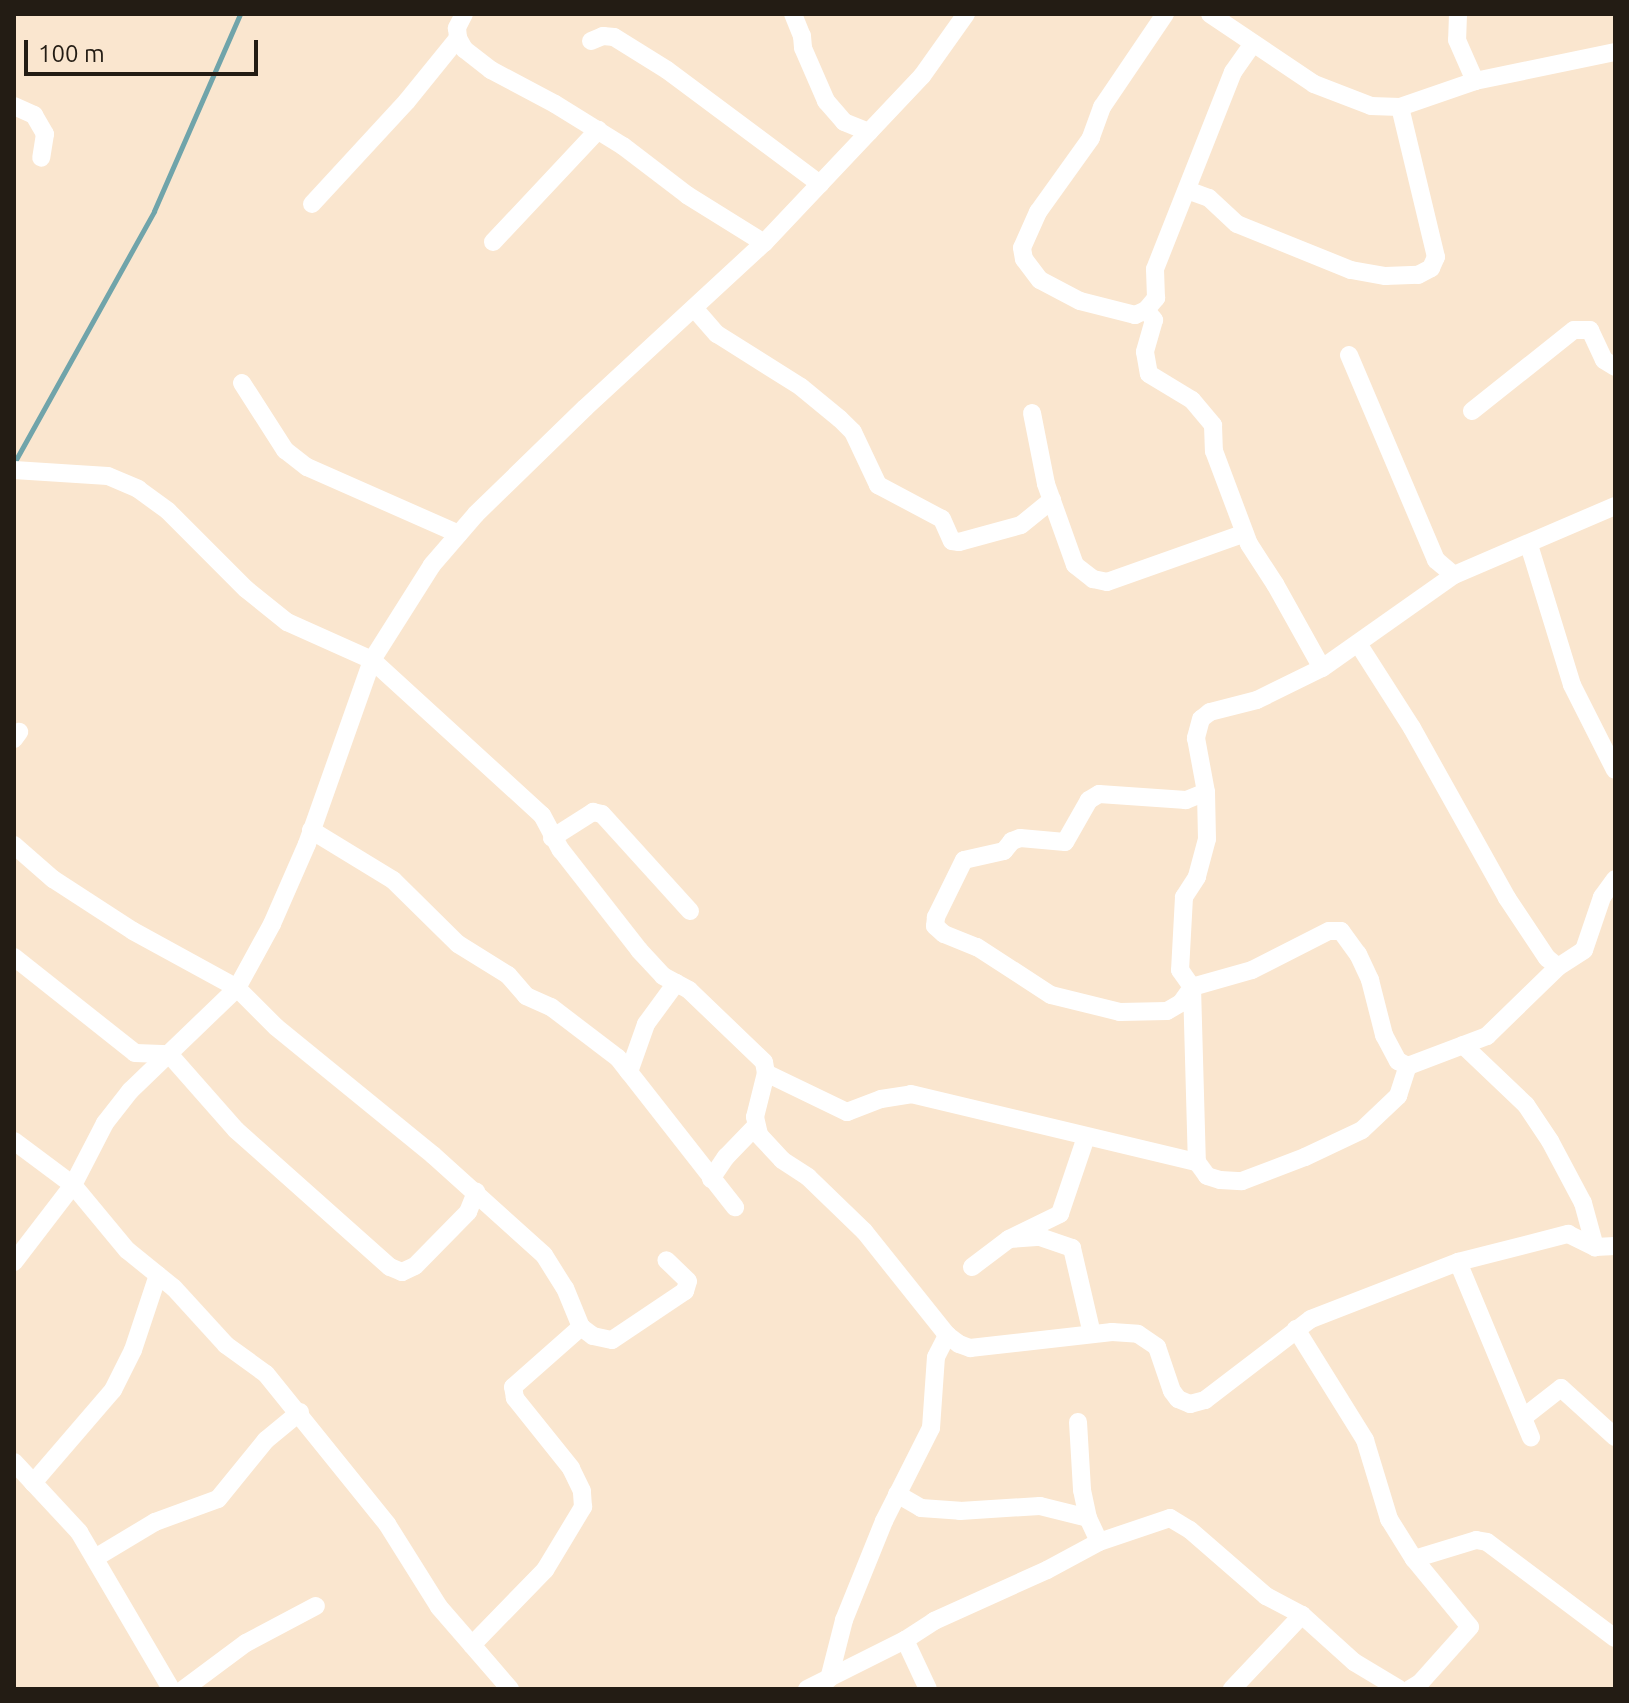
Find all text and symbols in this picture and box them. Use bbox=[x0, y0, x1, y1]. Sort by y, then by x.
scale bar bbox=[28, 24, 262, 74]
text: 100 m bbox=[38, 40, 105, 67]

